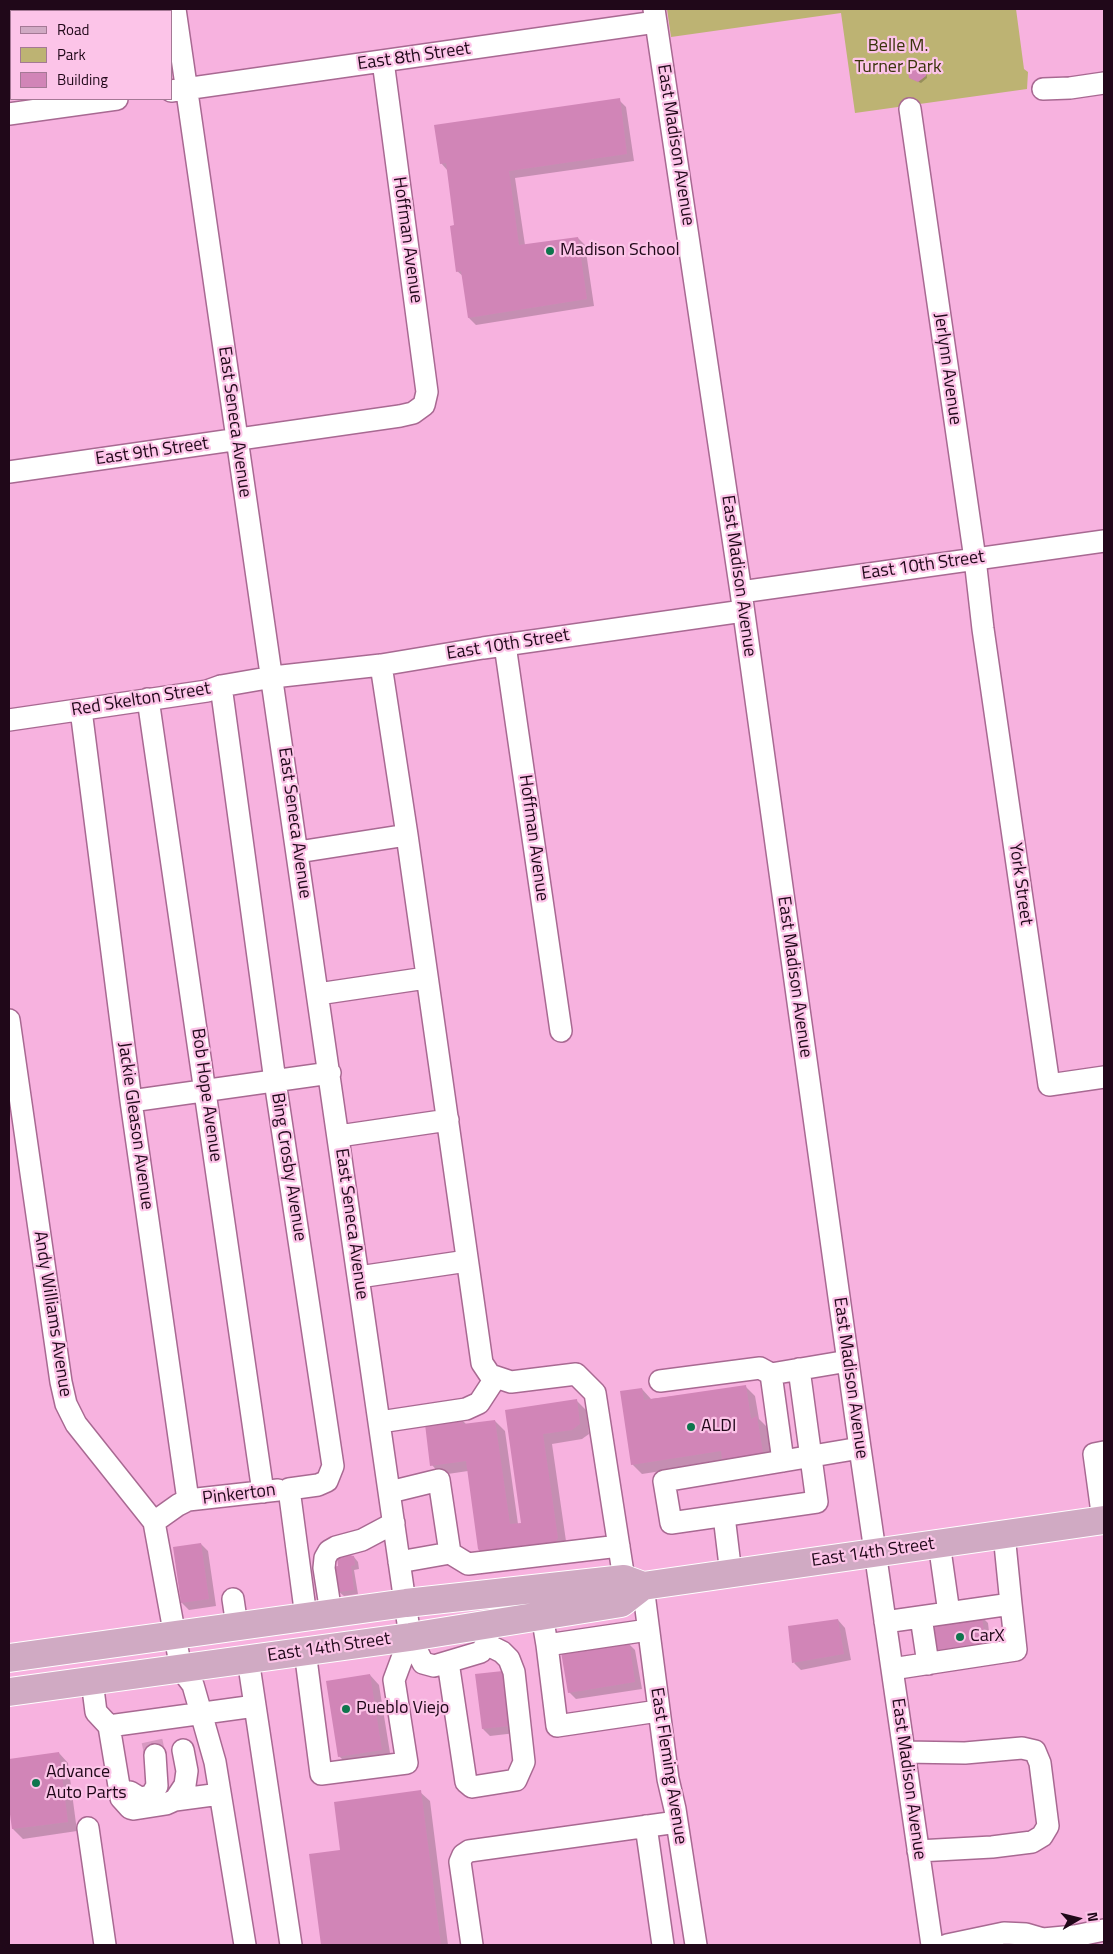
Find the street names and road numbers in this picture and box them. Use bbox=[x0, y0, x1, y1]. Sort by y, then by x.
street label: East 8th Street bbox=[356, 38, 472, 76]
street label: East Madison Avenue bbox=[652, 63, 698, 227]
street label: Hoffman Avenue bbox=[387, 175, 427, 305]
street label: Jerlynn Avenue bbox=[928, 312, 966, 426]
street label: East Seneca Avenue bbox=[213, 345, 255, 499]
street label: East 9th Street bbox=[94, 433, 210, 471]
street label: East Madison Avenue bbox=[716, 494, 760, 658]
street label: East 10th Street bbox=[860, 547, 986, 585]
street label: East 10th Street bbox=[445, 625, 571, 665]
street label: Red Skelton Street bbox=[70, 678, 212, 722]
street label: East Seneca Avenue bbox=[273, 746, 315, 900]
street label: Hoffman Avenue bbox=[513, 773, 553, 903]
street label: York Street bbox=[1004, 841, 1036, 927]
street label: East Madison Avenue bbox=[772, 895, 816, 1059]
street label: Bob Hope Avenue bbox=[186, 1027, 226, 1163]
street label: Jackie Gleason Avenue bbox=[113, 1041, 157, 1211]
street label: Bing Crosby Avenue bbox=[266, 1091, 310, 1243]
street label: East Seneca Avenue bbox=[330, 1147, 372, 1301]
street label: Andy Williams Avenue bbox=[28, 1230, 76, 1398]
street label: East Madison Avenue bbox=[828, 1296, 872, 1460]
street label: Pinkerton bbox=[201, 1480, 277, 1510]
street label: East 14th Street bbox=[810, 1534, 936, 1572]
street label: East 14th Street bbox=[266, 1629, 392, 1667]
street label: East Fleming Avenue bbox=[645, 1686, 691, 1846]
street label: East Madison Avenue bbox=[886, 1697, 930, 1861]

